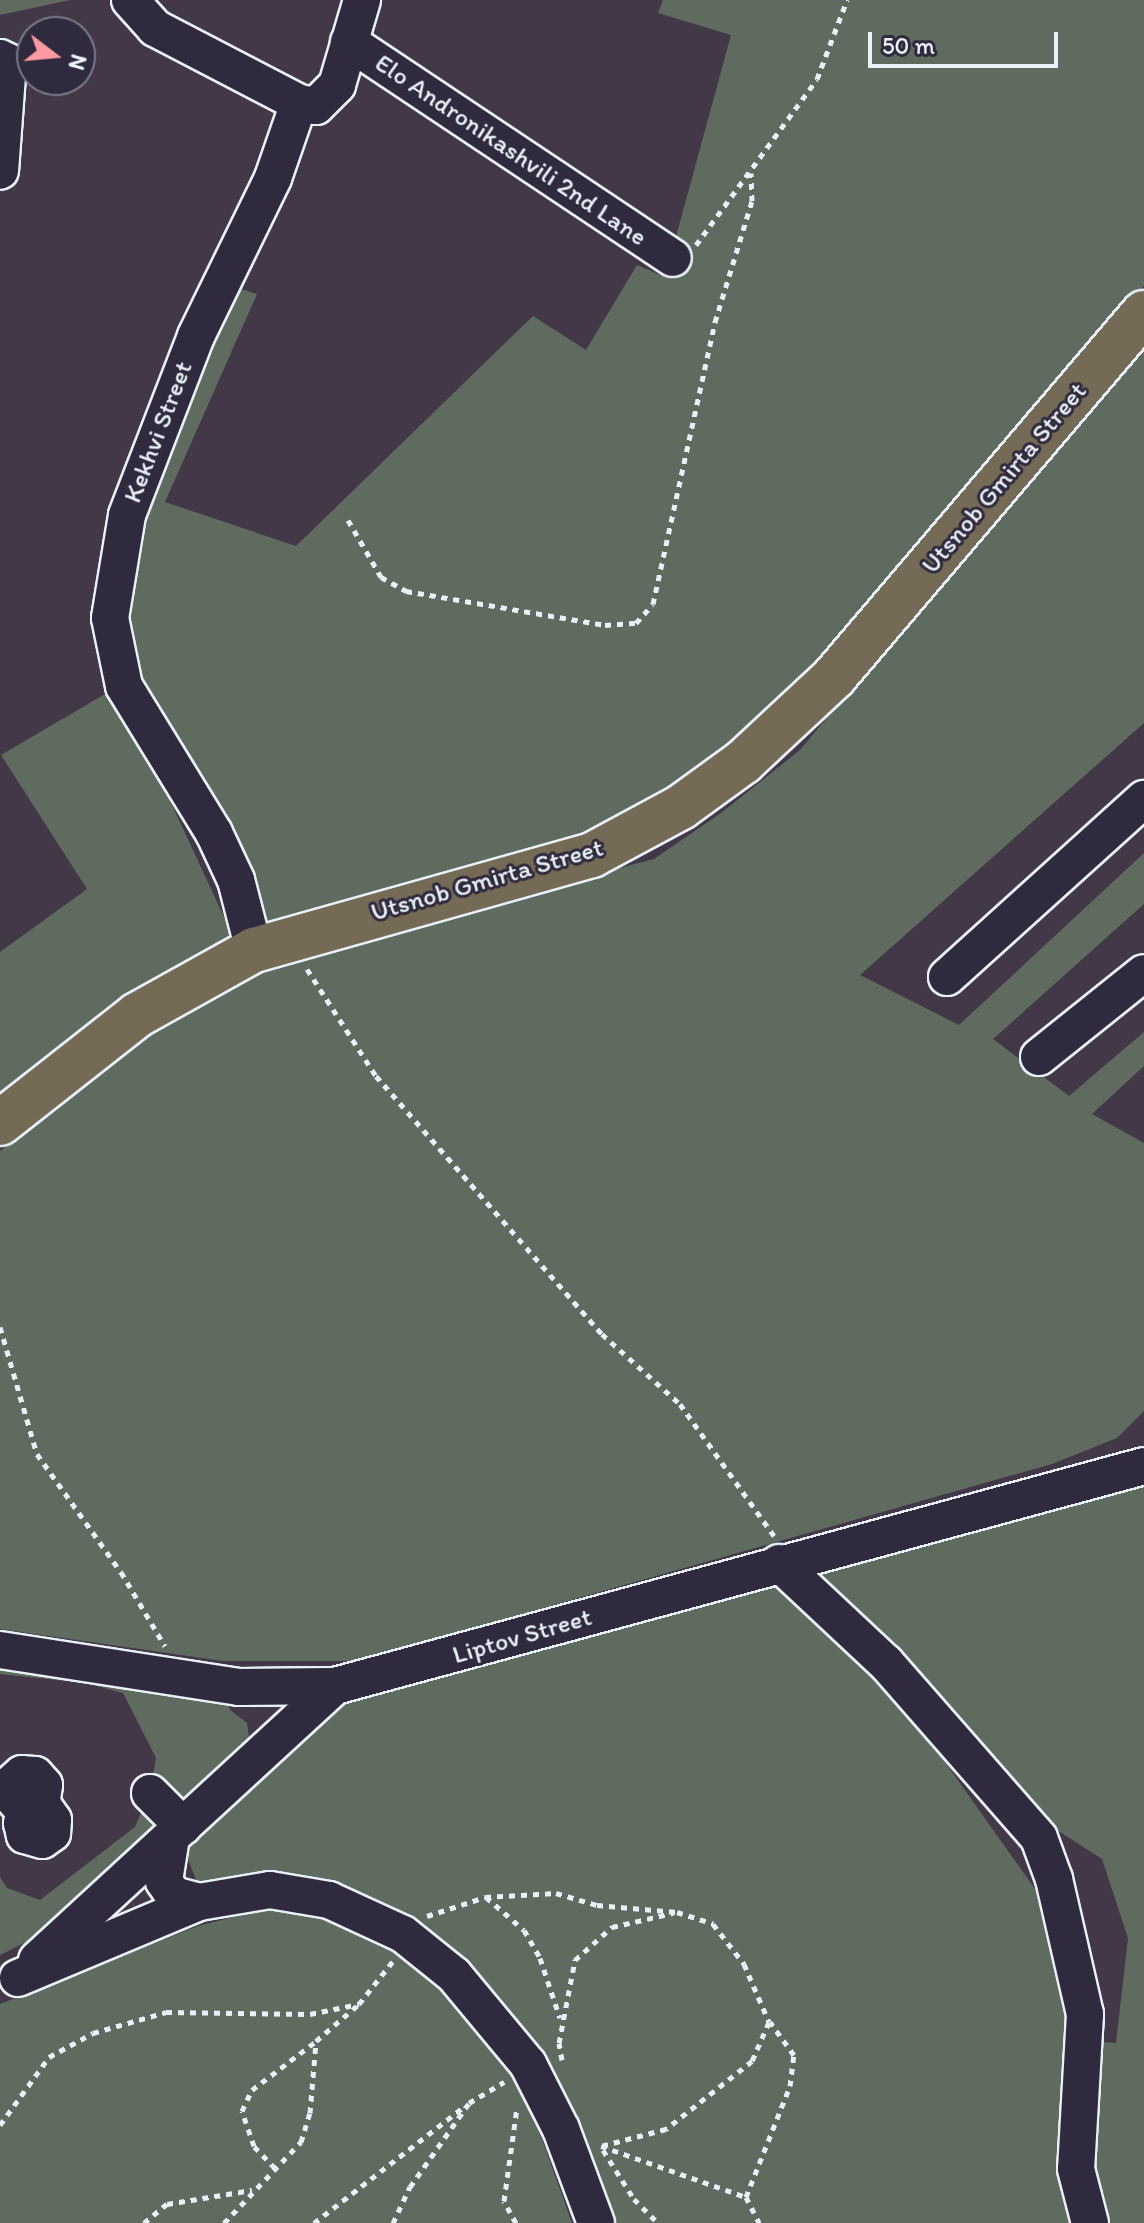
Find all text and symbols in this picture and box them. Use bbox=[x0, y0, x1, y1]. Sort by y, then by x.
north arrow bbox=[16, 16, 96, 96]
scale bar bbox=[872, 16, 1062, 66]
text: 50 m bbox=[882, 31, 935, 60]
street label: Elo Andronikashvili 2nd Lane bbox=[368, 46, 654, 254]
text: N bbox=[63, 51, 93, 73]
street label: Kekhvi Street bbox=[117, 357, 199, 507]
street label: Utsnob Gmirta Street bbox=[915, 376, 1093, 580]
street label: Utsnob Gmirta Street bbox=[368, 832, 606, 928]
street label: Liptov Street bbox=[449, 1601, 595, 1671]

